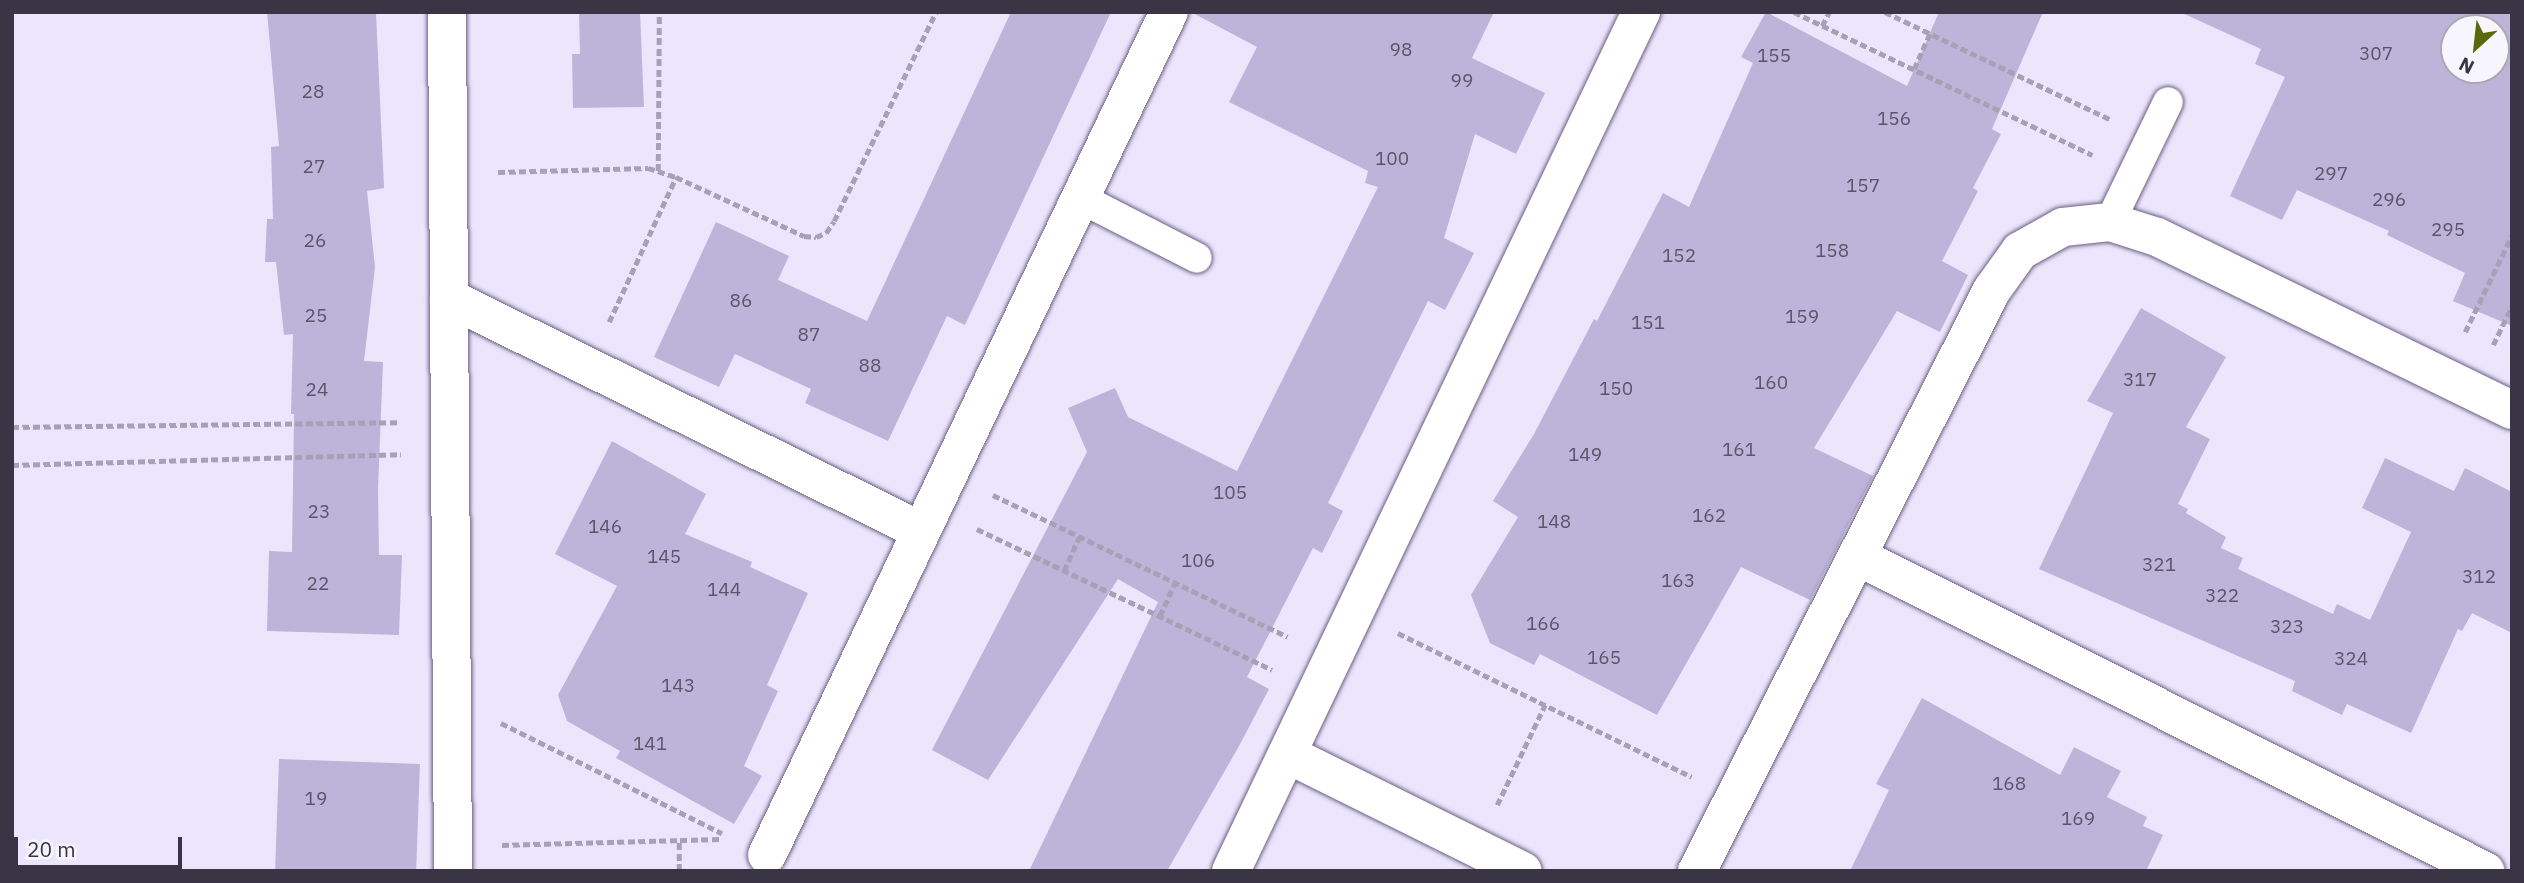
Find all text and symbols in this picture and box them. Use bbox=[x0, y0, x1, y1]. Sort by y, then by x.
north arrow bbox=[2440, 14, 2510, 84]
house number: 98 bbox=[1390, 39, 1412, 61]
house number: 307 bbox=[2359, 43, 2393, 65]
house number: 155 bbox=[1757, 45, 1791, 67]
text: N bbox=[2455, 52, 2478, 80]
house number: 99 bbox=[1451, 70, 1473, 92]
house number: 28 bbox=[302, 81, 324, 103]
house number: 156 bbox=[1877, 108, 1911, 130]
house number: 100 bbox=[1375, 148, 1409, 170]
house number: 27 bbox=[303, 156, 325, 178]
house number: 297 bbox=[2314, 163, 2348, 185]
house number: 157 bbox=[1846, 175, 1880, 197]
house number: 296 bbox=[2372, 189, 2406, 211]
house number: 295 bbox=[2431, 219, 2465, 241]
house number: 26 bbox=[304, 230, 326, 252]
house number: 158 bbox=[1815, 240, 1849, 262]
house number: 152 bbox=[1662, 245, 1696, 267]
house number: 86 bbox=[730, 290, 752, 312]
house number: 25 bbox=[305, 305, 327, 327]
house number: 159 bbox=[1785, 306, 1819, 328]
house number: 151 bbox=[1631, 312, 1665, 334]
house number: 87 bbox=[798, 324, 820, 346]
house number: 88 bbox=[859, 355, 881, 377]
house number: 317 bbox=[2123, 369, 2157, 391]
house number: 160 bbox=[1754, 372, 1788, 394]
house number: 150 bbox=[1599, 378, 1633, 400]
house number: 24 bbox=[306, 379, 328, 401]
house number: 161 bbox=[1722, 439, 1756, 461]
house number: 149 bbox=[1568, 444, 1602, 466]
house number: 105 bbox=[1213, 482, 1247, 504]
house number: 23 bbox=[308, 501, 330, 523]
house number: 162 bbox=[1692, 505, 1726, 527]
house number: 148 bbox=[1537, 511, 1571, 533]
house number: 146 bbox=[588, 516, 622, 538]
house number: 145 bbox=[647, 546, 681, 568]
house number: 106 bbox=[1181, 550, 1215, 572]
house number: 321 bbox=[2142, 554, 2176, 576]
house number: 312 bbox=[2462, 566, 2496, 588]
house number: 163 bbox=[1661, 570, 1695, 592]
house number: 22 bbox=[307, 573, 329, 595]
house number: 144 bbox=[707, 579, 741, 601]
house number: 322 bbox=[2205, 585, 2239, 607]
house number: 166 bbox=[1526, 613, 1560, 635]
house number: 323 bbox=[2270, 616, 2304, 638]
house number: 165 bbox=[1587, 647, 1621, 669]
house number: 324 bbox=[2334, 648, 2368, 670]
house number: 143 bbox=[661, 675, 695, 697]
house number: 141 bbox=[633, 733, 667, 755]
house number: 168 bbox=[1992, 773, 2026, 795]
house number: 19 bbox=[305, 788, 327, 810]
house number: 169 bbox=[2061, 808, 2095, 830]
scale bar bbox=[18, 824, 186, 868]
text: 20 m bbox=[27, 835, 76, 863]

